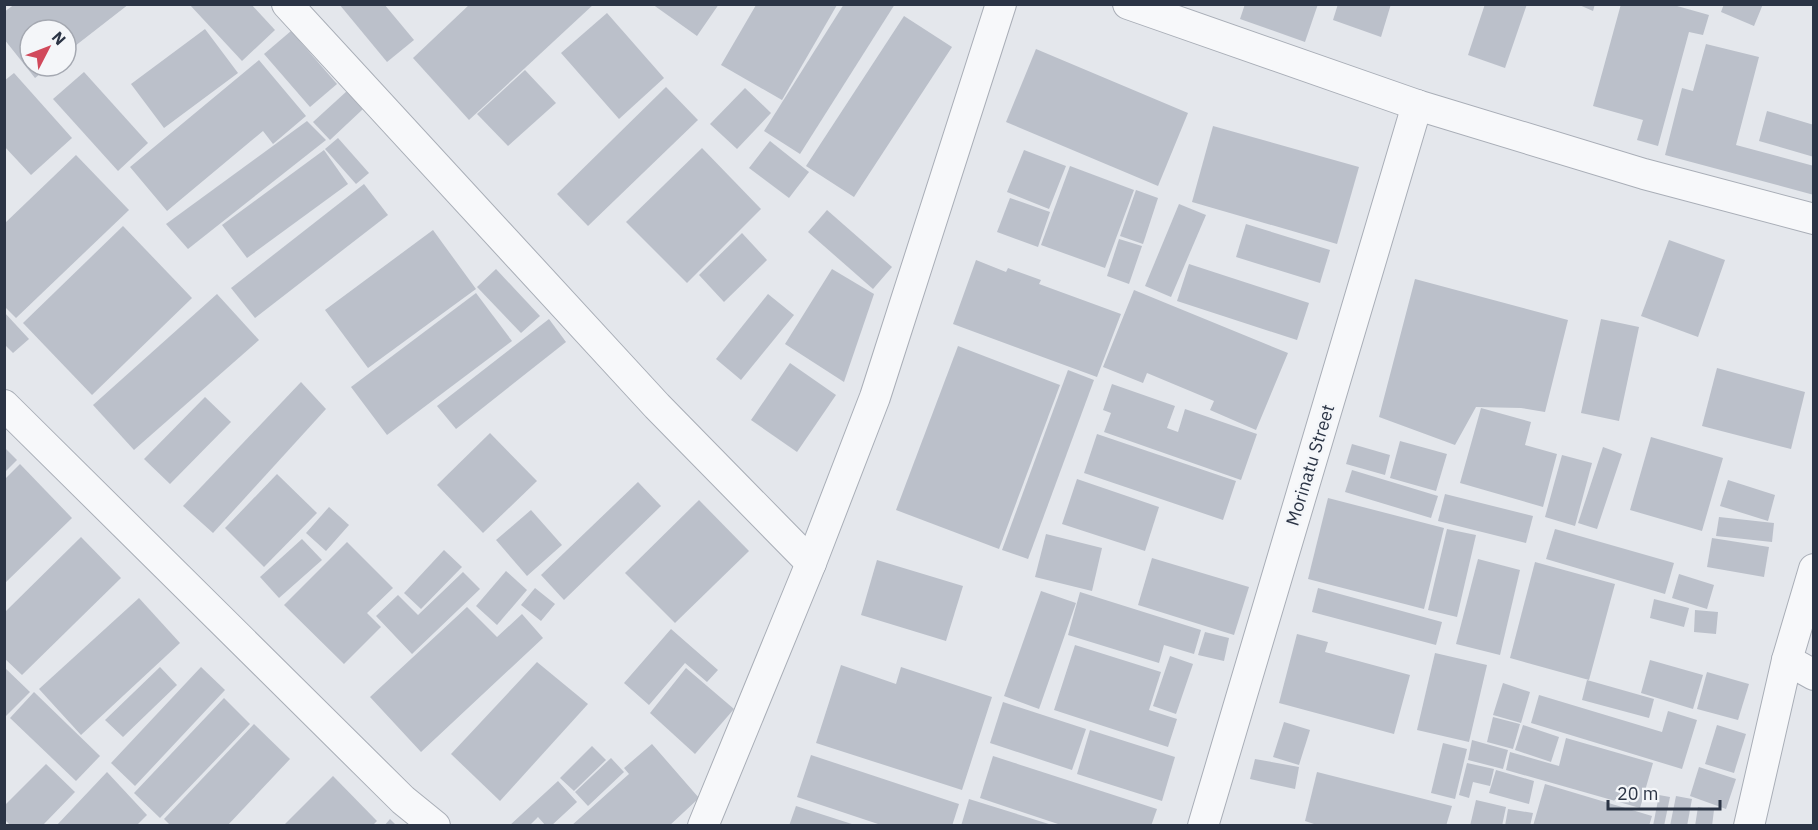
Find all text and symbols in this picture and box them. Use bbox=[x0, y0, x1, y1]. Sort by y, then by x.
north arrow bbox=[18, 18, 78, 78]
text: N bbox=[48, 27, 70, 49]
street label: Morinatu Street bbox=[1281, 401, 1339, 529]
scale bar bbox=[1608, 773, 1720, 811]
text: 20 m bbox=[1617, 782, 1659, 805]

